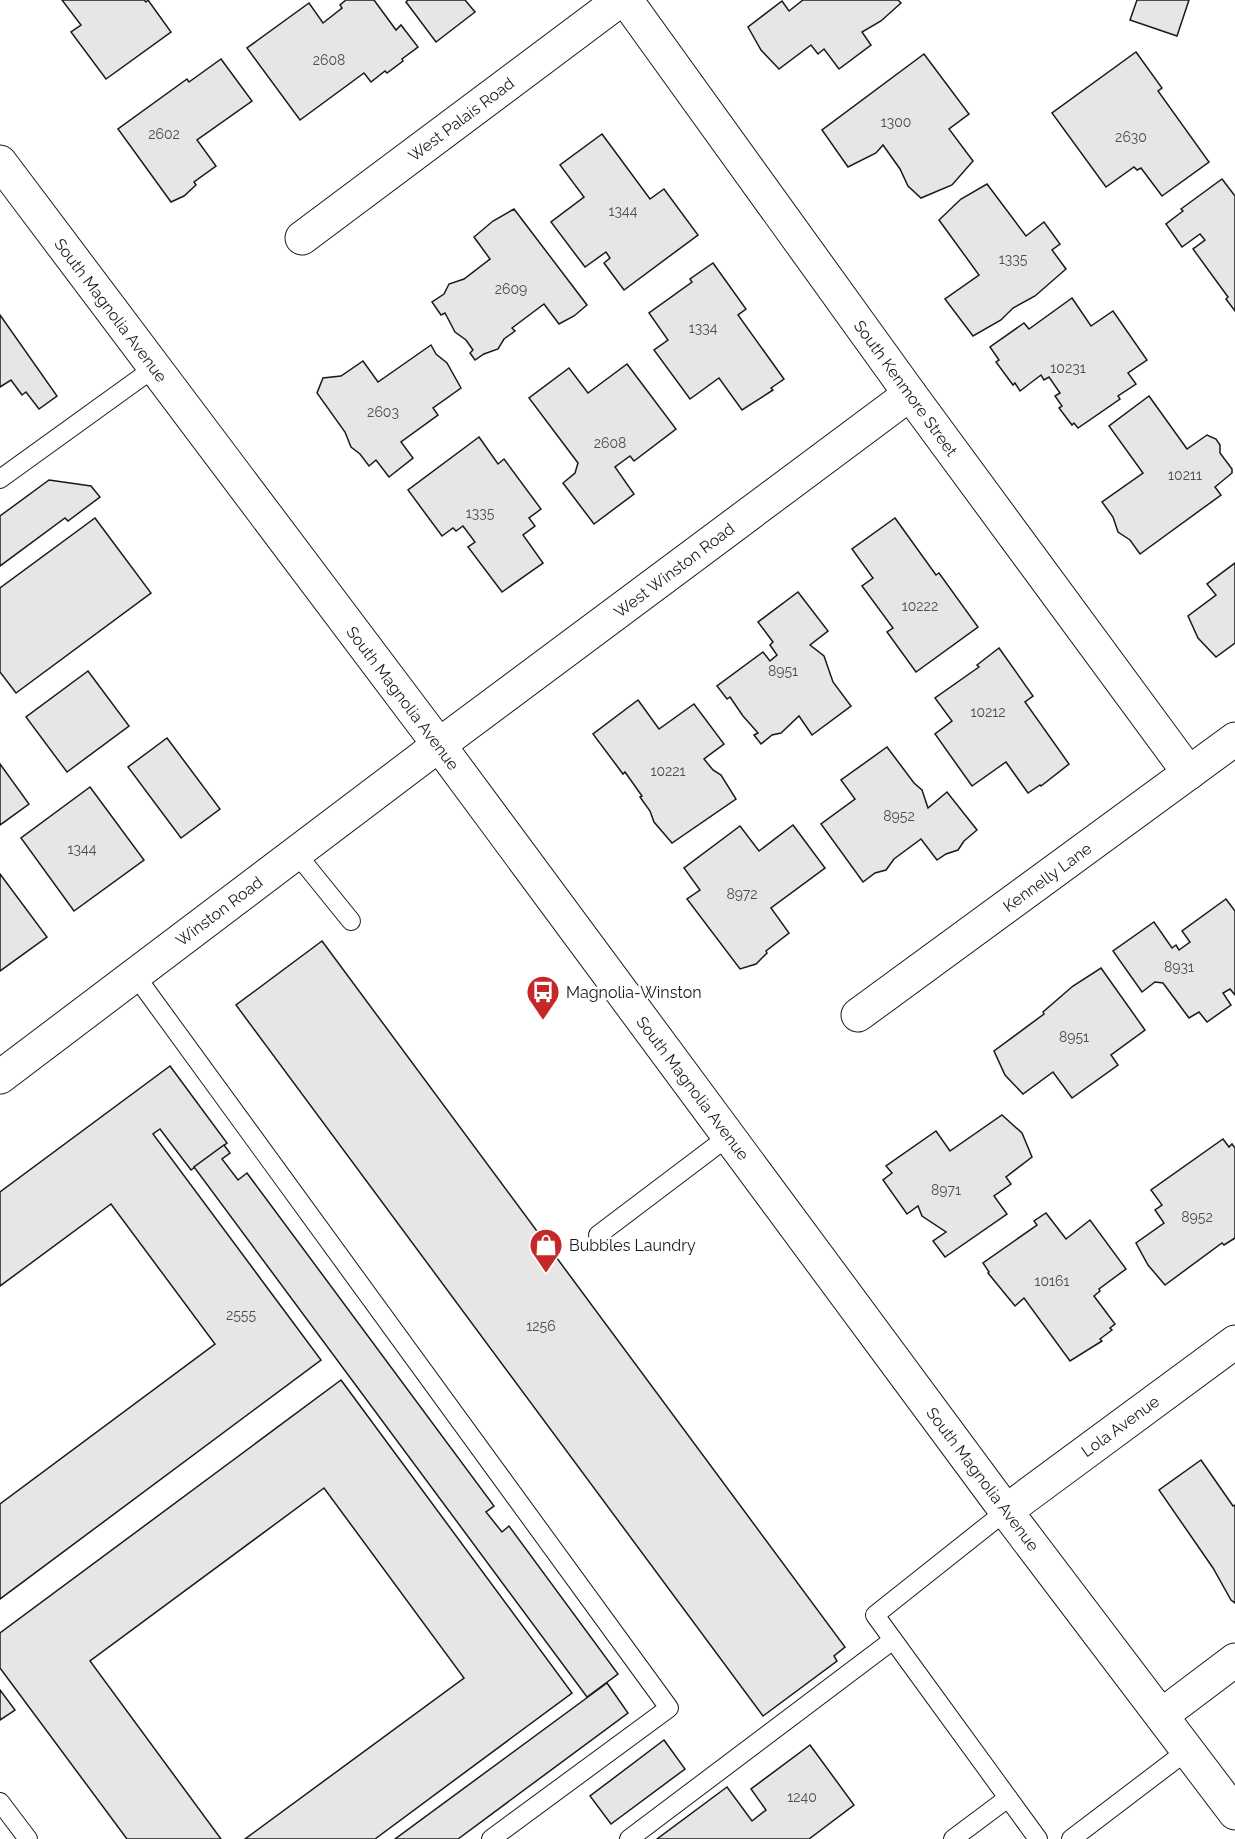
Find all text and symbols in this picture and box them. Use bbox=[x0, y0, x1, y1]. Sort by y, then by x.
house number: 2608 bbox=[313, 52, 345, 68]
street label: West Palais Road bbox=[405, 73, 518, 165]
house number: 1300 bbox=[881, 114, 911, 130]
house number: 2602 bbox=[148, 126, 180, 142]
house number: 2630 bbox=[1115, 129, 1147, 145]
house number: 1344 bbox=[609, 203, 638, 219]
street label: South Magnolia Avenue bbox=[50, 235, 171, 386]
house number: 1335 bbox=[999, 251, 1028, 267]
house number: 2609 bbox=[495, 281, 527, 297]
street label: South Kenmore Street bbox=[850, 317, 962, 461]
house number: 1334 bbox=[689, 320, 718, 336]
house number: 10231 bbox=[1050, 360, 1086, 376]
house number: 2603 bbox=[367, 404, 399, 420]
house number: 2608 bbox=[594, 435, 626, 451]
house number: 10211 bbox=[1168, 467, 1202, 483]
house number: 1335 bbox=[466, 505, 495, 521]
street label: West Winston Road bbox=[610, 519, 738, 622]
house number: 10222 bbox=[902, 598, 938, 614]
street label: South Magnolia Avenue bbox=[342, 623, 463, 774]
house number: 8951 bbox=[768, 663, 798, 679]
house number: 10212 bbox=[970, 704, 1006, 720]
house number: 10221 bbox=[650, 763, 686, 779]
house number: 8952 bbox=[883, 808, 915, 824]
street label: Kennelly Lane bbox=[999, 839, 1095, 916]
house number: 1344 bbox=[68, 841, 97, 857]
street label: Winston Road bbox=[172, 873, 267, 950]
house number: 8972 bbox=[726, 886, 758, 902]
house number: 8931 bbox=[1164, 959, 1194, 975]
bus stop icon: Magnolia-Winston bbox=[525, 974, 561, 1021]
place label: Magnolia-Winston bbox=[566, 983, 701, 1002]
street label: South Magnolia Avenue bbox=[632, 1013, 753, 1164]
house number: 8951 bbox=[1059, 1029, 1089, 1045]
house number: 8971 bbox=[931, 1182, 961, 1198]
house number: 8952 bbox=[1181, 1209, 1213, 1225]
shop icon: Bubbles Laundry bbox=[528, 1227, 564, 1274]
place label: Bubbles Laundry bbox=[569, 1236, 696, 1255]
house number: 10161 bbox=[1035, 1273, 1070, 1289]
house number: 2555 bbox=[226, 1307, 256, 1323]
house number: 1256 bbox=[526, 1318, 556, 1334]
street label: Lola Avenue bbox=[1078, 1392, 1163, 1461]
street label: South Magnolia Avenue bbox=[922, 1404, 1043, 1555]
house number: 1240 bbox=[787, 1789, 817, 1805]

